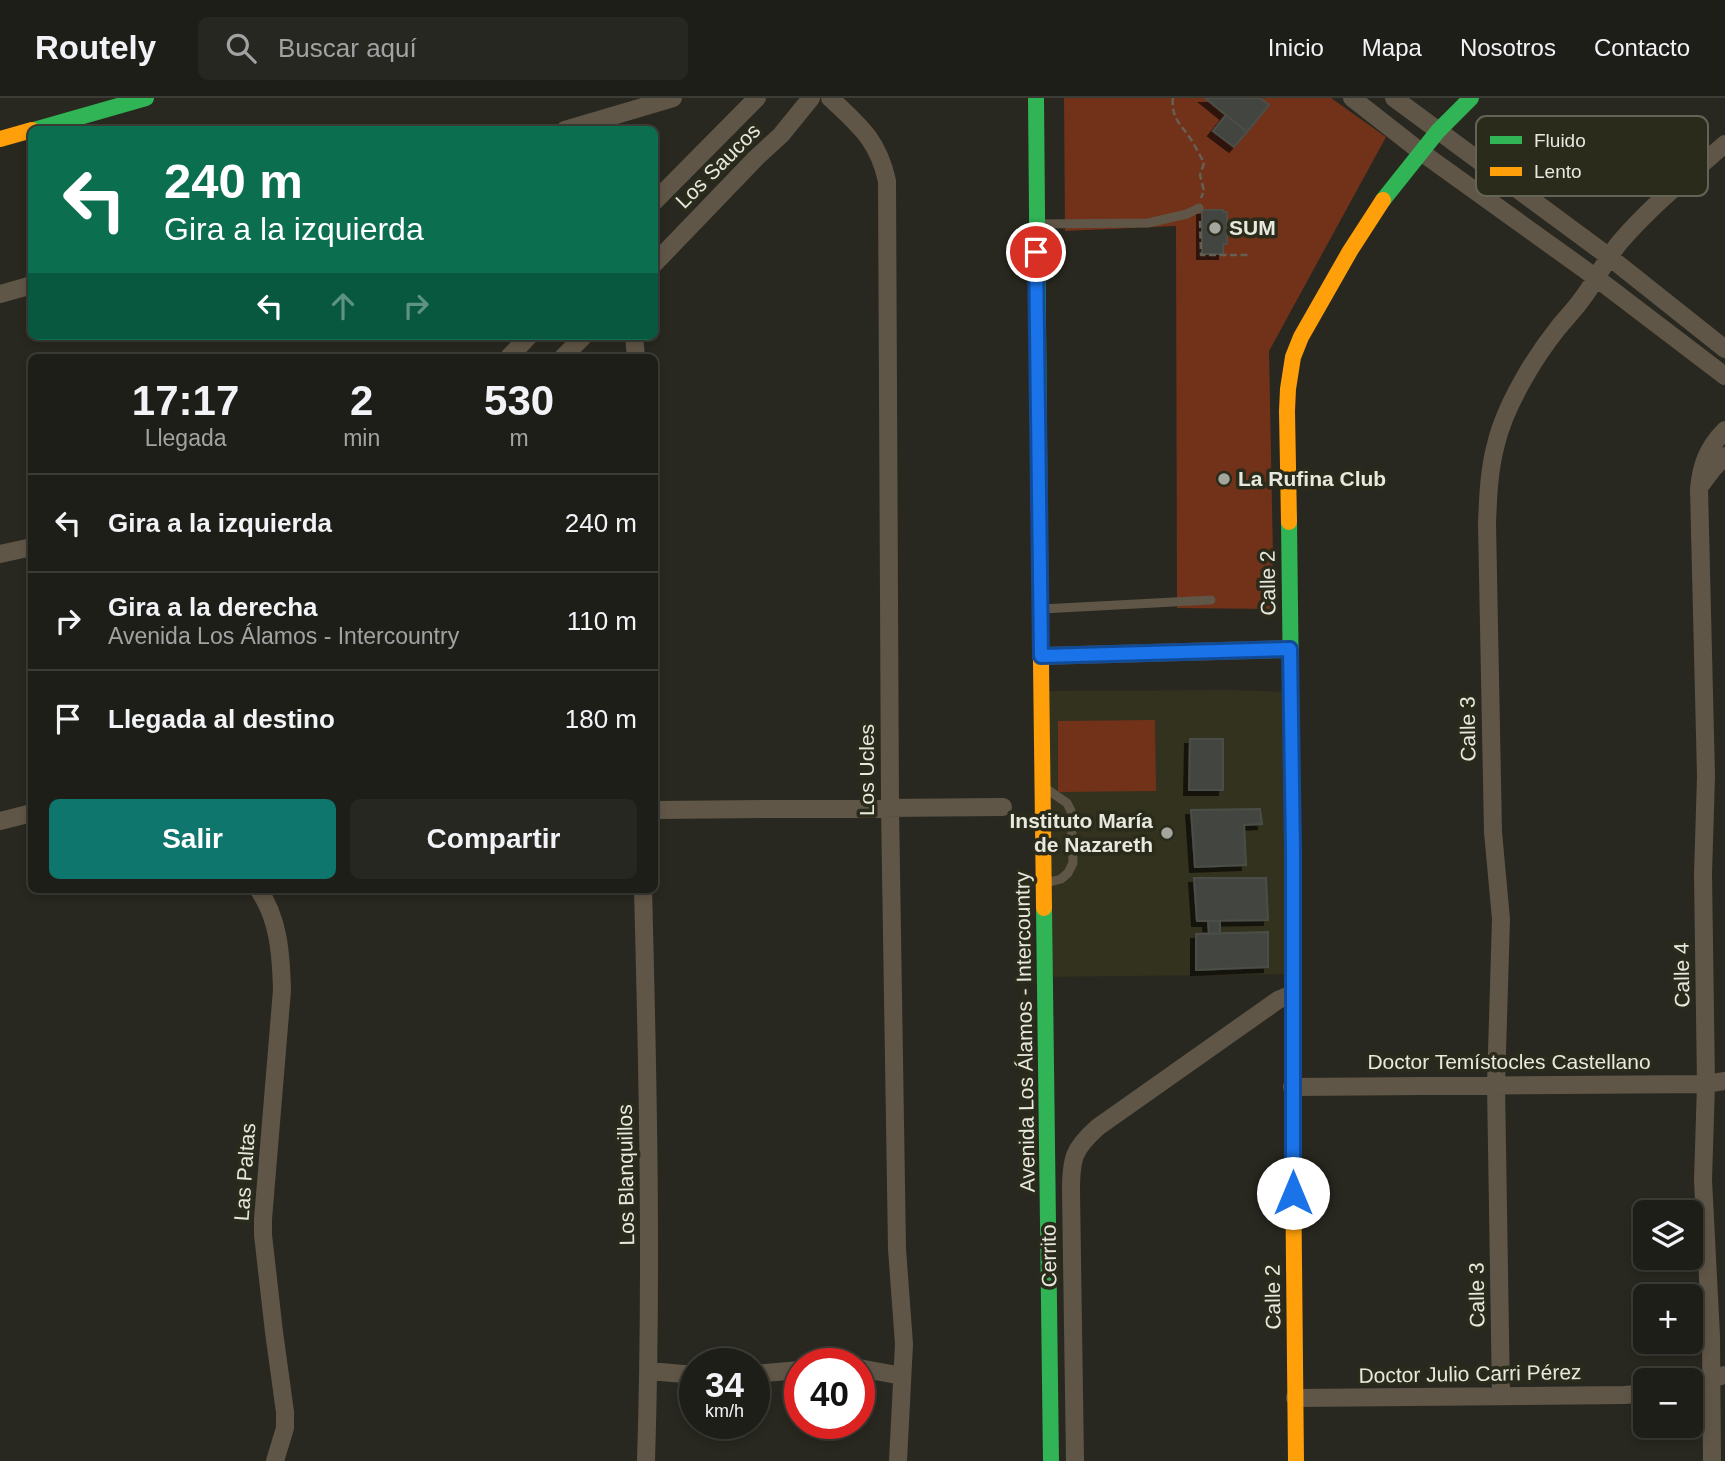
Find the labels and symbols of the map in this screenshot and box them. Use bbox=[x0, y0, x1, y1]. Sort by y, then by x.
legend bbox=[1476, 116, 1708, 196]
street label: Los Saucos bbox=[671, 119, 765, 213]
text: Fluido bbox=[1534, 130, 1586, 151]
text: Lento bbox=[1534, 161, 1582, 182]
place label: SUM bbox=[1229, 216, 1276, 239]
marker: SUM bbox=[1207, 220, 1223, 236]
pin bbox=[1006, 222, 1066, 282]
place label: La Rufina Club bbox=[1238, 467, 1386, 490]
marker: La Rufina Club bbox=[1216, 471, 1232, 487]
street label: Calle 2 bbox=[1255, 550, 1280, 616]
street label: Calle 3 bbox=[1455, 696, 1480, 762]
street label: Los Ucles bbox=[855, 724, 878, 816]
place label: Instituto María de Nazareth bbox=[1009, 809, 1153, 856]
marker: Instituto María de Nazareth bbox=[1159, 825, 1175, 841]
street label: Avenida Los Álamos - Intercountry bbox=[1010, 871, 1039, 1192]
street label: Calle 4 bbox=[1669, 942, 1694, 1008]
street label: Doctor Temístocles Castellano bbox=[1367, 1050, 1651, 1073]
street label: Los Blanquillos bbox=[613, 1104, 638, 1246]
street label: Las Paltas bbox=[230, 1122, 259, 1222]
position arrow bbox=[1256, 1156, 1330, 1230]
street label: Cerrito bbox=[1036, 1224, 1061, 1288]
street label: Calle 3 bbox=[1464, 1262, 1489, 1328]
street label: Calle 2 bbox=[1260, 1264, 1285, 1330]
speed limit sign: 40 bbox=[784, 1348, 875, 1439]
street label: Doctor Julio Carri Pérez bbox=[1358, 1360, 1582, 1387]

